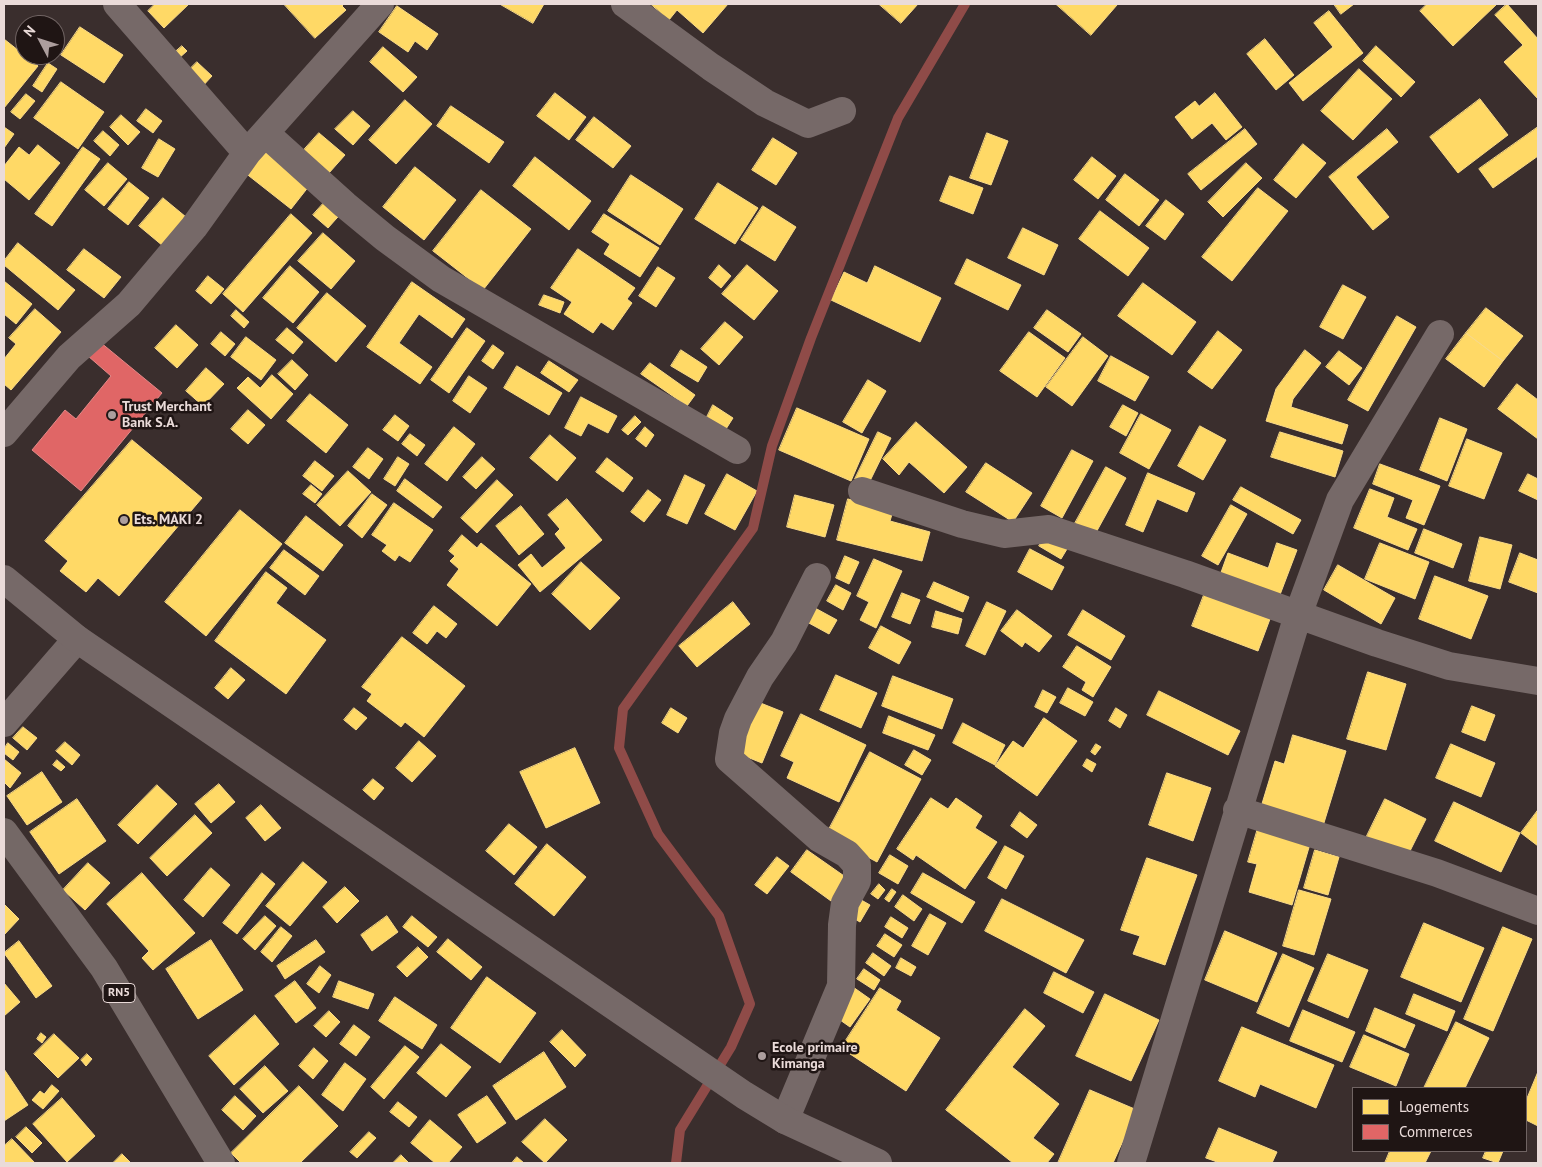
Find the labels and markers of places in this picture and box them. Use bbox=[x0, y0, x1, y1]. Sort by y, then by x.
place label: Trust Merchant Bank S.A. bbox=[122, 399, 212, 432]
marker: Trust Merchant Bank S.A. bbox=[106, 409, 118, 421]
place label: Ets. MAKI 2 bbox=[134, 512, 203, 528]
marker: Ets. MAKI 2 bbox=[118, 514, 130, 526]
place label: Ecole primaire Kimanga bbox=[772, 1040, 858, 1072]
marker: Ecole primaire Kimanga bbox=[756, 1050, 768, 1062]

